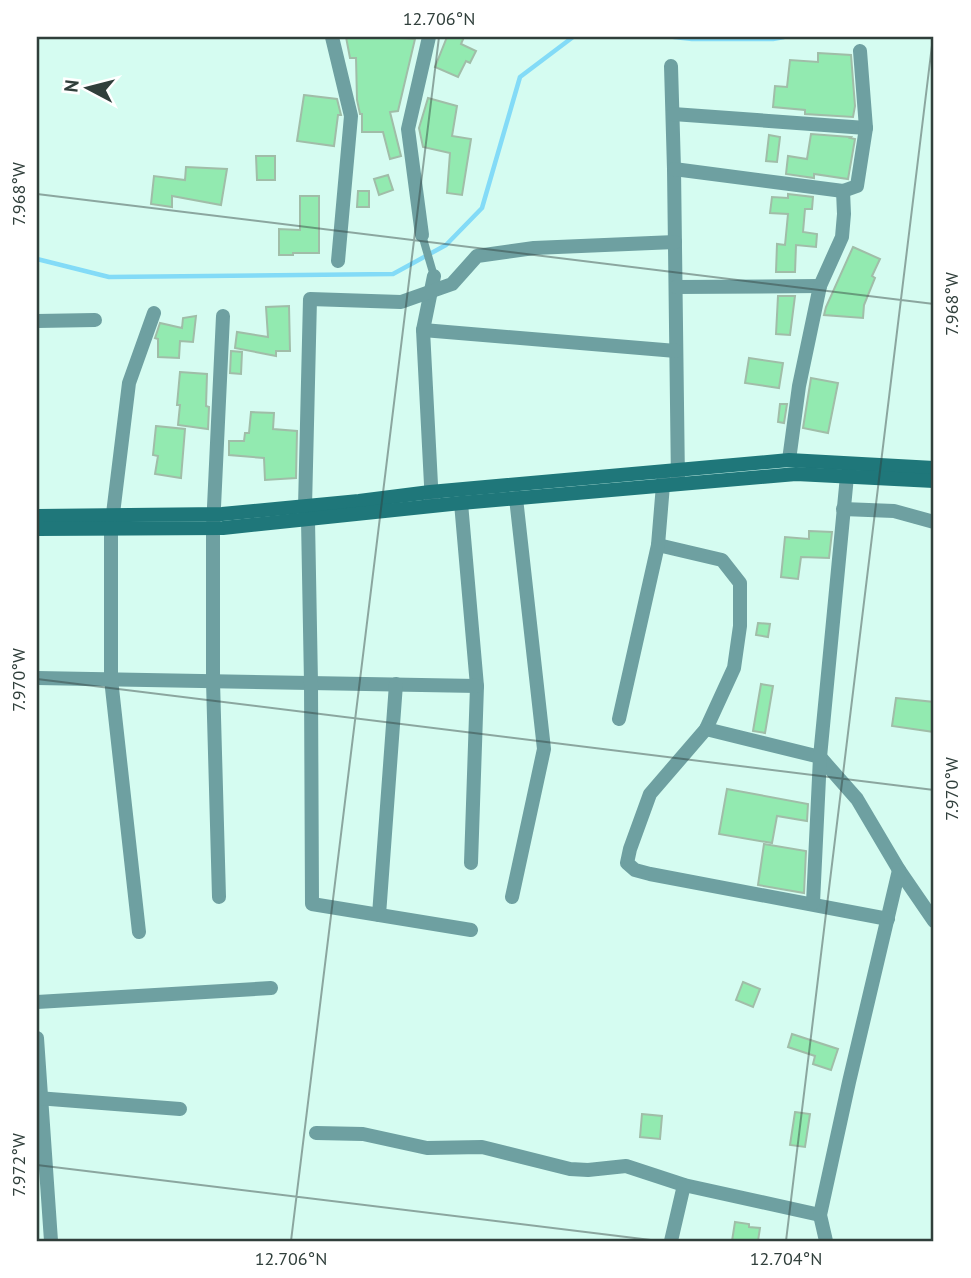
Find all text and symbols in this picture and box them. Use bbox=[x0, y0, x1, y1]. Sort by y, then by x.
text: 12.706°N bbox=[403, 7, 475, 30]
north arrow bbox=[52, 52, 122, 122]
text: N bbox=[58, 78, 84, 94]
text: 7.968°W bbox=[7, 162, 30, 226]
text: 7.968°W bbox=[940, 272, 963, 336]
text: 7.970°W bbox=[7, 648, 30, 712]
text: 7.970°W bbox=[940, 757, 963, 821]
text: 7.972°W bbox=[7, 1133, 30, 1197]
text: 12.706°N bbox=[255, 1247, 327, 1270]
text: 12.704°N bbox=[750, 1247, 822, 1270]

